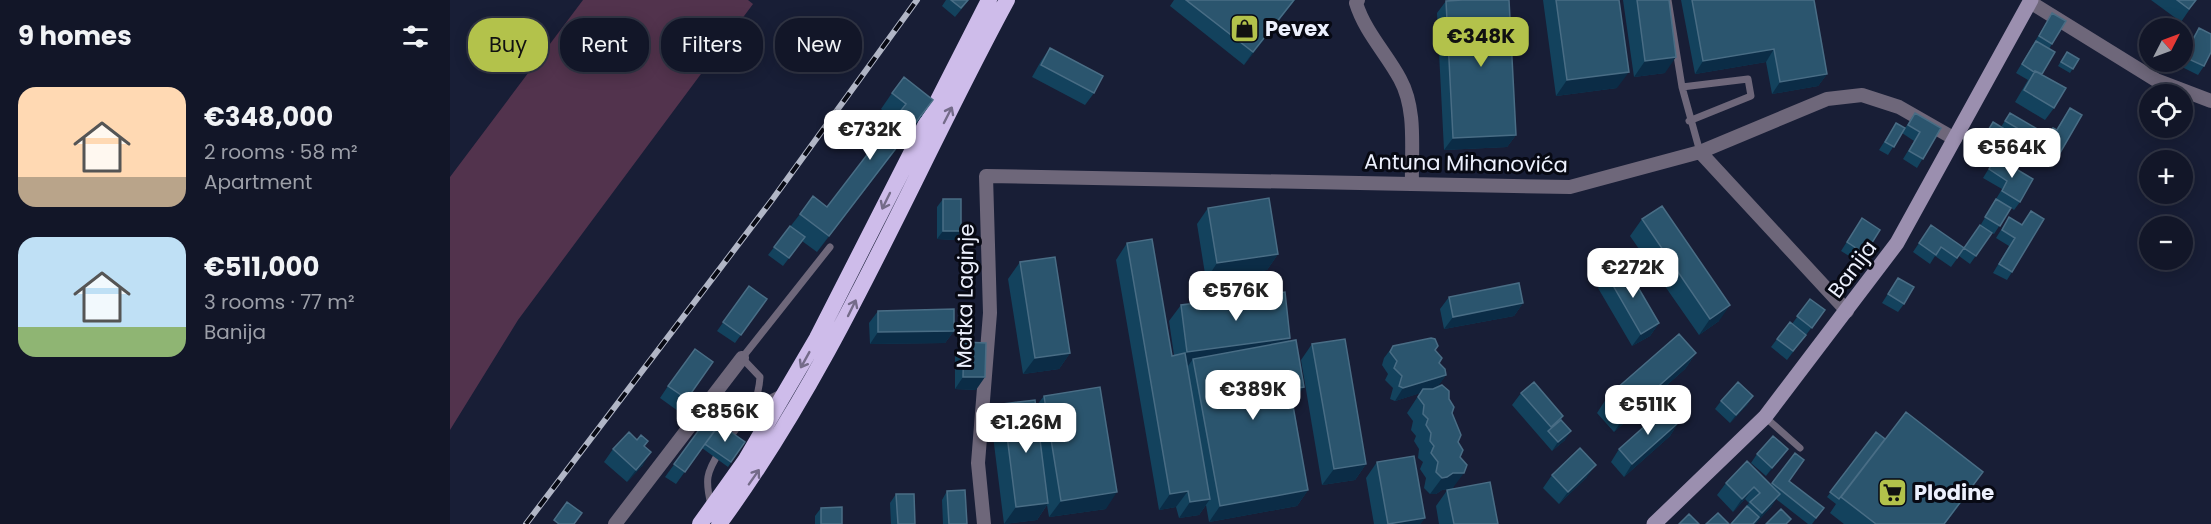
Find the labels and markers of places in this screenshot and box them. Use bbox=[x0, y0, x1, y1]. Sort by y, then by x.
shop icon: Pevex bbox=[1228, 12, 1260, 44]
place label: Pevex bbox=[1265, 14, 1330, 43]
pin: €348K bbox=[1439, 17, 1523, 68]
pin: €732K bbox=[828, 110, 912, 161]
pin: €564K bbox=[1970, 128, 2054, 179]
pin: €272K bbox=[1591, 248, 1675, 299]
pin: €576K bbox=[1194, 271, 1278, 322]
pin: €389K bbox=[1211, 370, 1295, 421]
pin: €511K bbox=[1606, 385, 1690, 436]
pin: €856K bbox=[683, 392, 767, 443]
pin: €1.26M bbox=[977, 403, 1075, 454]
supermarket icon: Plodine bbox=[1877, 476, 1909, 508]
place label: Plodine bbox=[1914, 478, 1994, 507]

